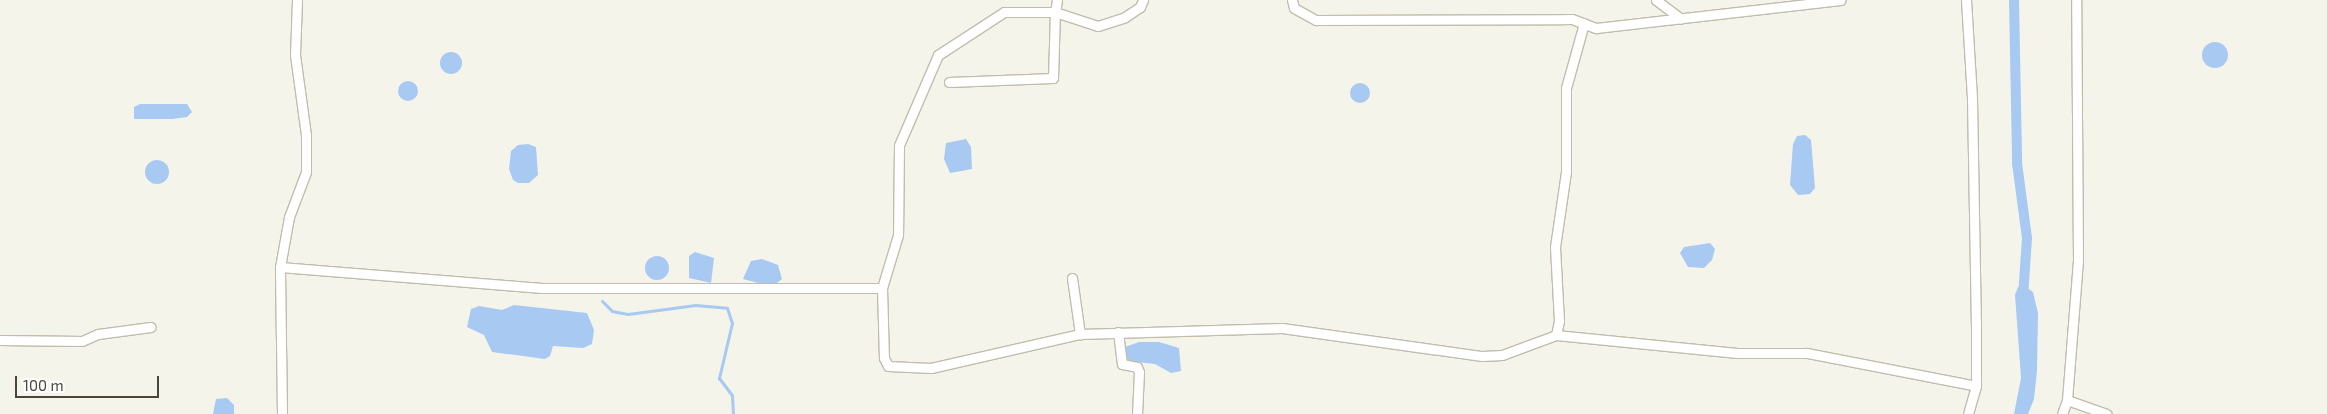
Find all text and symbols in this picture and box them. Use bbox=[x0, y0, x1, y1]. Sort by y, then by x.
scale bar bbox=[18, 366, 161, 398]
text: 100 m bbox=[23, 376, 64, 394]

